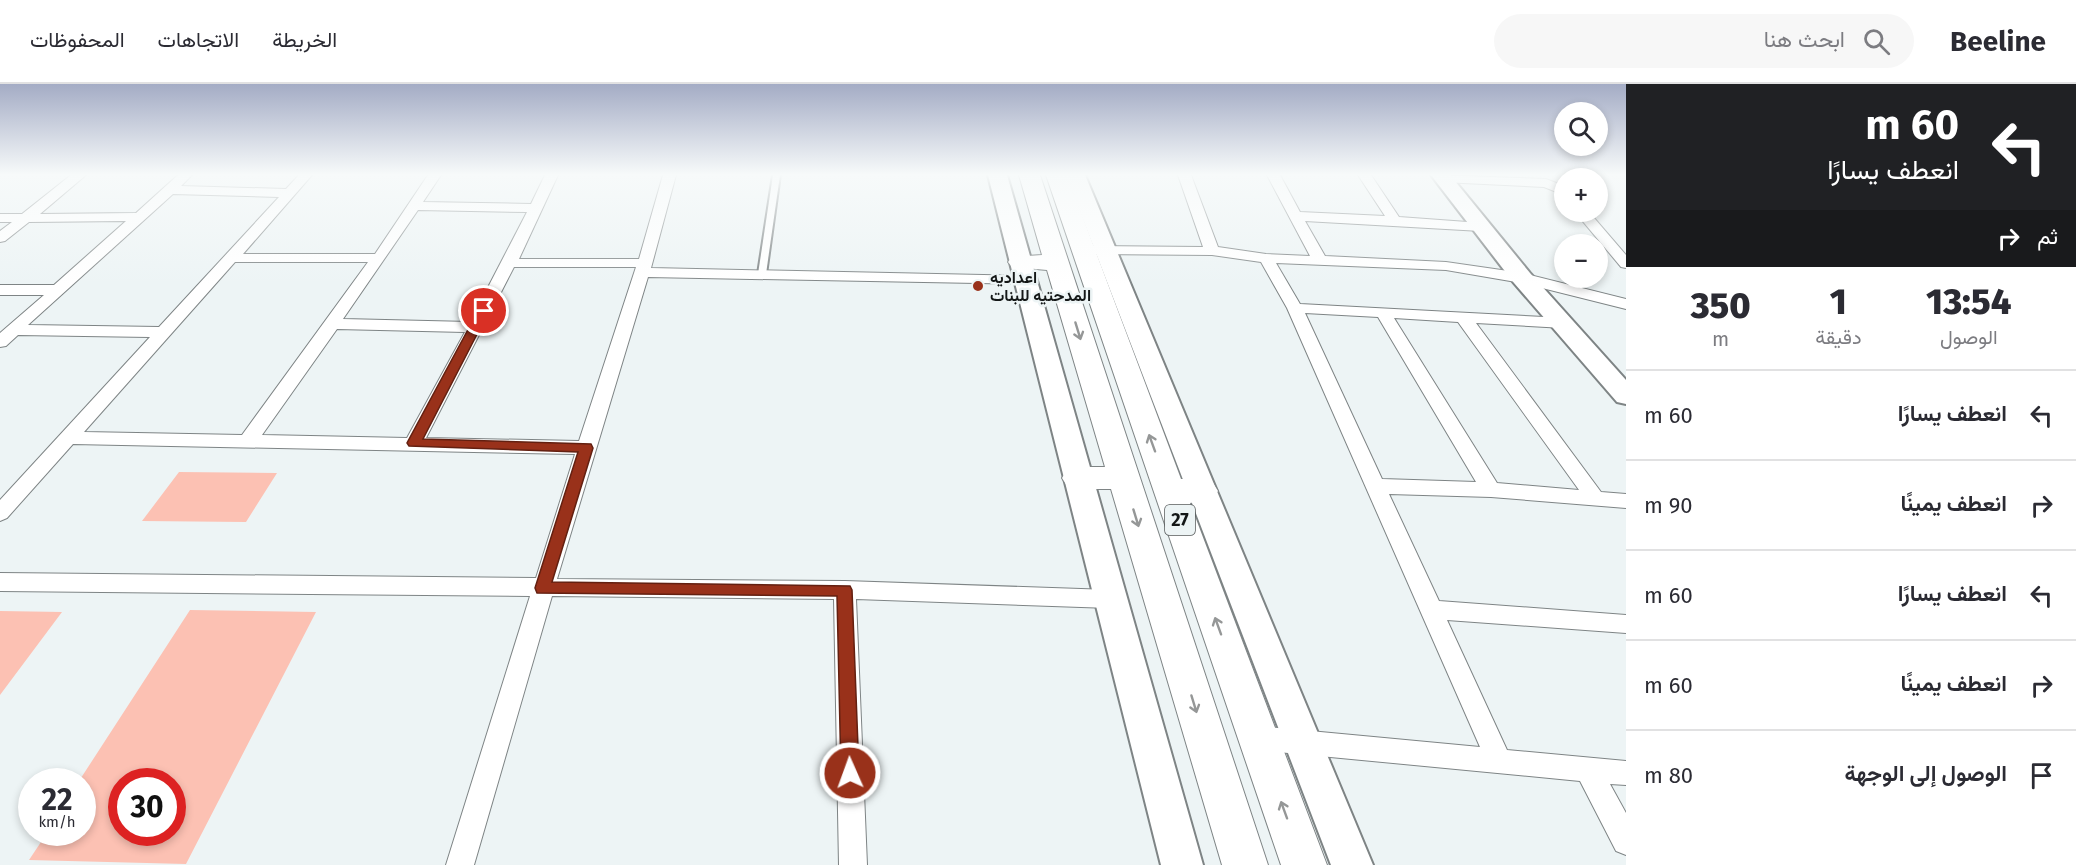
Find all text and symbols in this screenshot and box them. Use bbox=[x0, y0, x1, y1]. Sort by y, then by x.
search box bbox=[1494, 14, 1914, 68]
icon: search bbox=[1860, 25, 1893, 58]
text: Beeline bbox=[1950, 25, 2046, 58]
text: ابحث هنا bbox=[1764, 26, 1845, 53]
text: المحفوظات bbox=[30, 27, 125, 53]
text: الاتجاهات bbox=[158, 27, 239, 53]
text: الخريطة bbox=[272, 27, 337, 53]
text: 60 m bbox=[1865, 100, 1959, 150]
map controls bbox=[1554, 102, 1608, 288]
button: search bbox=[1554, 102, 1608, 156]
icon: left bbox=[1980, 108, 2058, 186]
text: انعطف يسارًا bbox=[1827, 154, 1959, 186]
button: + bbox=[1554, 168, 1608, 222]
icon: right bbox=[1992, 222, 2025, 255]
text: ثم bbox=[2037, 223, 2058, 250]
button: − bbox=[1554, 234, 1608, 288]
place label: اعداديه المدحتيه للبنات bbox=[990, 268, 1091, 305]
marker: اعداديه المدحتيه للبنات bbox=[971, 279, 985, 293]
text: 1 bbox=[1830, 280, 1847, 324]
text: 13:54 bbox=[1926, 280, 2011, 324]
text: 350 bbox=[1691, 284, 1751, 328]
pin bbox=[458, 285, 509, 336]
icon: arrive bbox=[467, 294, 500, 327]
one-way arrow bbox=[1073, 321, 1084, 340]
text: دقيقة bbox=[1815, 325, 1862, 349]
text: الوصول bbox=[1940, 325, 1998, 349]
text: m bbox=[1712, 327, 1729, 351]
icon: left bbox=[2025, 399, 2058, 432]
text: انعطف يسارًا bbox=[1898, 400, 2007, 427]
text: 60 m bbox=[1644, 402, 1693, 429]
one-way arrow bbox=[1146, 434, 1157, 453]
icon: right bbox=[2025, 489, 2058, 522]
text: انعطف يمينًا bbox=[1900, 490, 2007, 517]
text: 90 m bbox=[1644, 492, 1693, 519]
road number: 27 bbox=[1165, 505, 1195, 535]
one-way arrow bbox=[1131, 508, 1142, 527]
icon: left bbox=[2025, 579, 2058, 612]
text: انعطف يسارًا bbox=[1898, 580, 2007, 607]
text: 60 m bbox=[1644, 582, 1693, 609]
one-way arrow bbox=[1212, 618, 1223, 636]
icon: right bbox=[2025, 669, 2058, 702]
text: انعطف يمينًا bbox=[1900, 670, 2007, 697]
text: 60 m bbox=[1644, 672, 1693, 699]
one-way arrow bbox=[1190, 694, 1201, 713]
position arrow bbox=[818, 741, 882, 805]
icon: arrive bbox=[2025, 759, 2058, 792]
text: الوصول إلى الوجهة bbox=[1844, 760, 2007, 787]
text: 80 m bbox=[1644, 762, 1693, 789]
speed limit sign: 30 bbox=[108, 768, 186, 846]
text: 22 bbox=[41, 782, 73, 818]
one-way arrow bbox=[1278, 801, 1289, 820]
text: km/h bbox=[38, 813, 76, 831]

